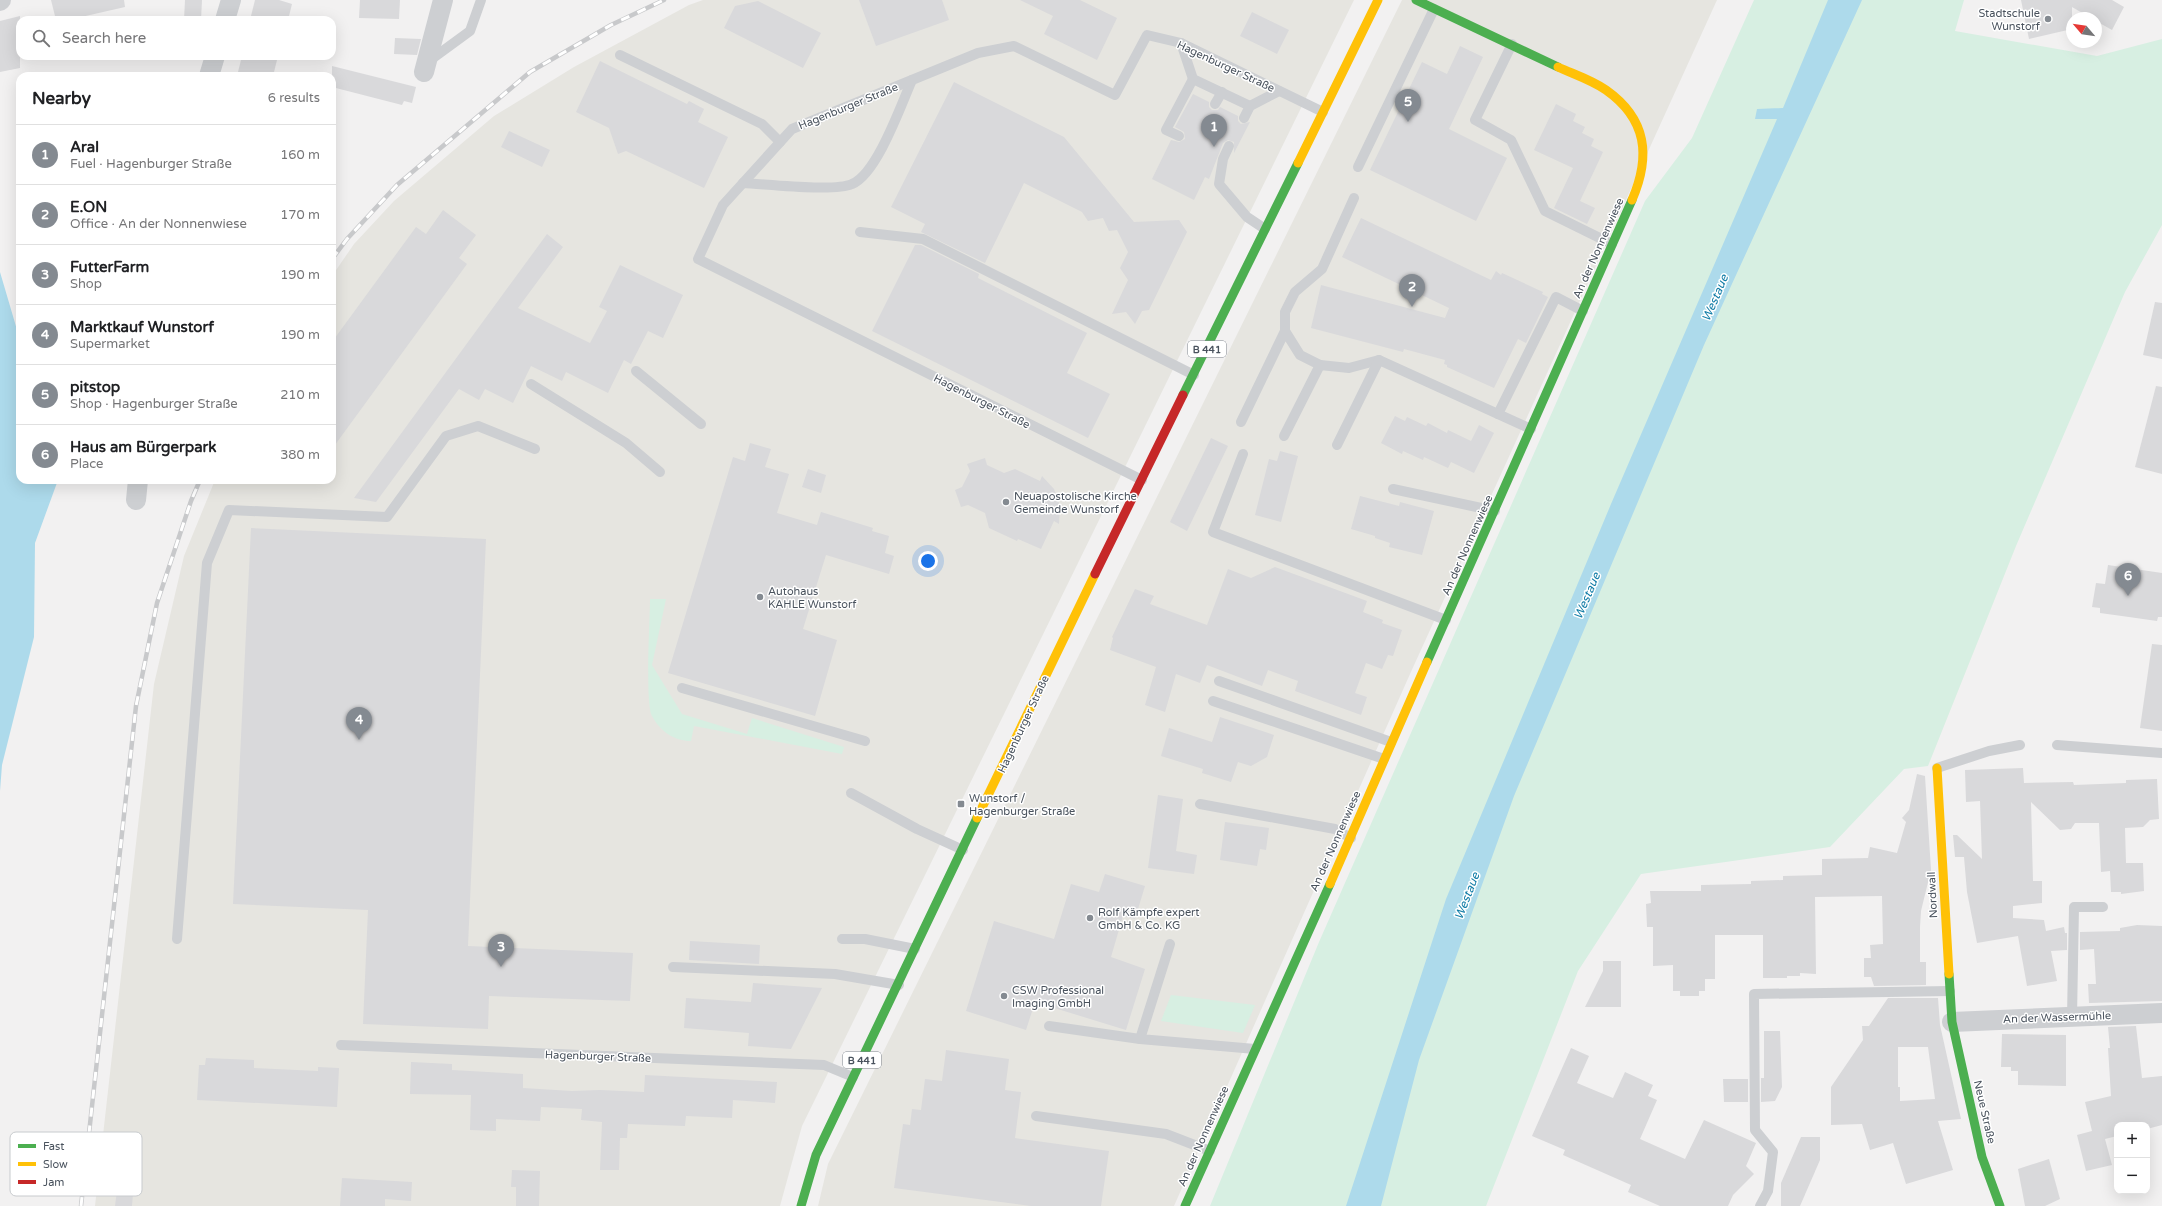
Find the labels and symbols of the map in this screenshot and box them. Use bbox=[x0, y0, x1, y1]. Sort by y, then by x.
place label: Stadtschule Wunstorf bbox=[1978, 7, 2041, 33]
north arrow bbox=[2066, 12, 2102, 48]
marker: Stadtschule Wunstorf bbox=[2043, 14, 2053, 24]
street label: Hagenburger Straße bbox=[1175, 38, 1277, 95]
street label: Hagenburger Straße bbox=[796, 81, 900, 132]
pin: 5 bbox=[1395, 89, 1421, 122]
pin: 1 bbox=[1201, 114, 1227, 147]
street label: An der Nonnenwiese bbox=[1570, 196, 1627, 301]
water label: Westaue bbox=[1699, 271, 1732, 324]
pin: 2 bbox=[1399, 274, 1425, 307]
road number: B 441 bbox=[1188, 341, 1226, 357]
street label: Hagenburger Straße bbox=[931, 372, 1032, 431]
place label: Neuapostolische Kirche Gemeinde Wunstorf bbox=[1014, 490, 1137, 516]
street label: An der Nonnenwiese bbox=[1439, 493, 1496, 598]
marker: Neuapostolische Kirche Gemeinde Wunstorf bbox=[1001, 497, 1011, 507]
your location bbox=[918, 551, 938, 571]
pin: 6 bbox=[2115, 563, 2141, 596]
water label: Westaue bbox=[1571, 569, 1604, 622]
place label: Autohaus KAHLE Wunstorf bbox=[768, 585, 857, 611]
marker: Autohaus KAHLE Wunstorf bbox=[755, 592, 765, 602]
street label: Hagenburger Straße bbox=[995, 673, 1052, 775]
pin: 4 bbox=[346, 707, 372, 740]
street label: An der Nonnenwiese bbox=[1307, 789, 1364, 894]
place label: Wunstorf / Hagenburger Straße bbox=[969, 792, 1075, 818]
marker: Wunstorf / Hagenburger Straße bbox=[956, 799, 966, 809]
water label: Westaue bbox=[1452, 869, 1483, 922]
street label: Nordwall bbox=[1925, 871, 1940, 919]
place label: Rolf Kämpfe expert GmbH & Co. KG bbox=[1098, 906, 1200, 932]
marker: Rolf Kämpfe expert GmbH & Co. KG bbox=[1085, 913, 1095, 923]
pin: 3 bbox=[488, 934, 514, 967]
place label: CSW Professional Imaging GmbH bbox=[1012, 984, 1104, 1010]
marker: CSW Professional Imaging GmbH bbox=[999, 991, 1009, 1001]
street label: An der Wassermühle bbox=[2003, 1009, 2111, 1026]
street label: Hagenburger Straße bbox=[545, 1048, 651, 1065]
road number: B 441 bbox=[843, 1052, 881, 1068]
street label: Neue Straße bbox=[1971, 1079, 1998, 1145]
street label: An der Nonnenwiese bbox=[1175, 1084, 1232, 1189]
legend bbox=[10, 1132, 142, 1196]
text: Fast bbox=[43, 1140, 64, 1153]
text: Slow bbox=[43, 1158, 68, 1171]
text: Jam bbox=[43, 1176, 64, 1189]

